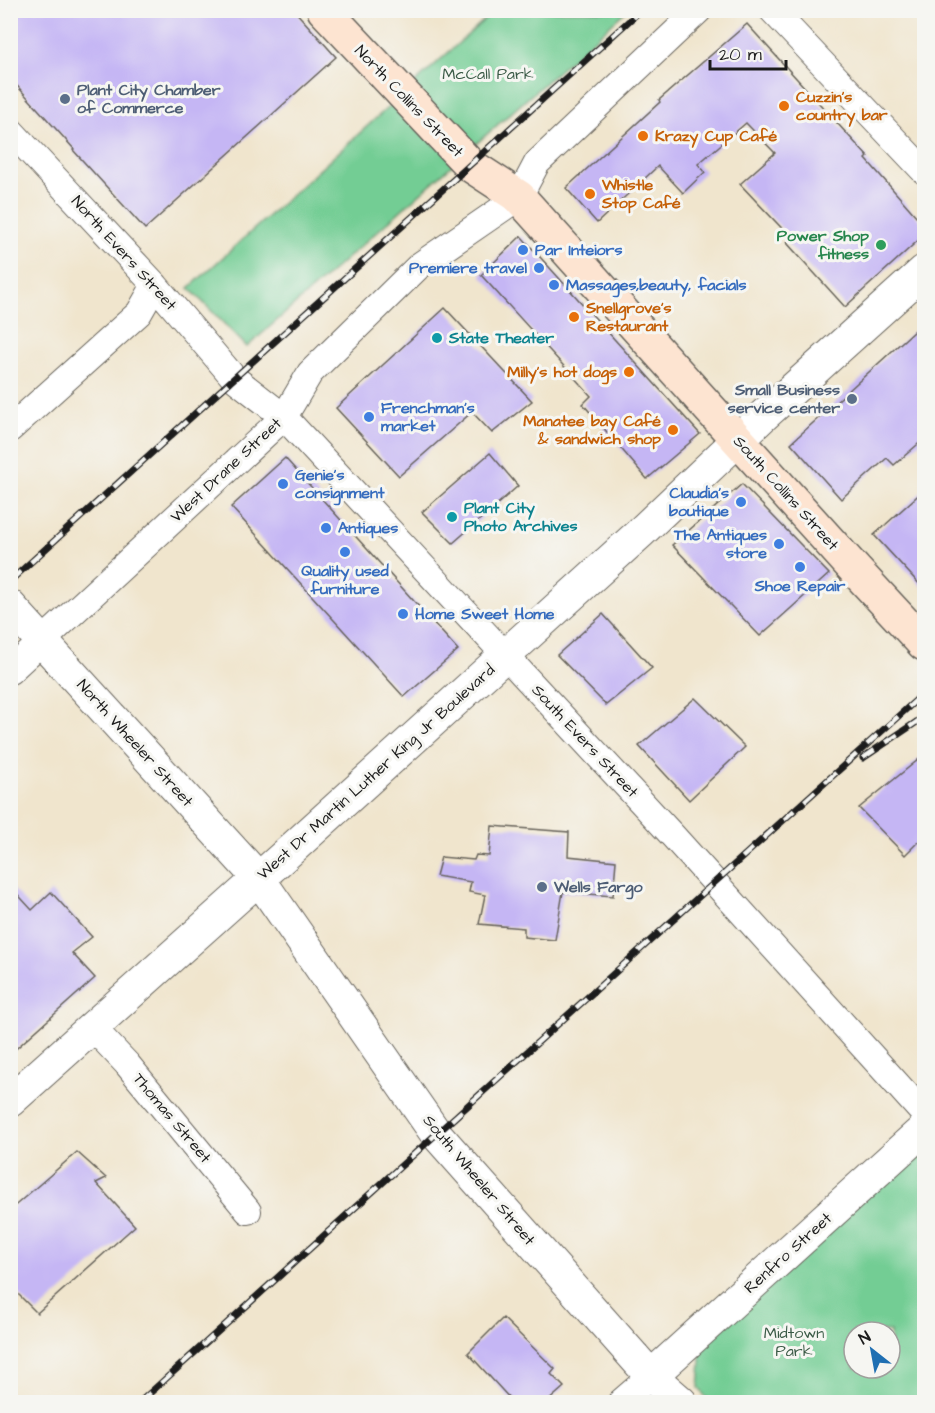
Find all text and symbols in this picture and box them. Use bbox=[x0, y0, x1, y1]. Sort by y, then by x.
scale bar bbox=[710, 33, 786, 71]
street label: North Collins Street bbox=[350, 40, 469, 162]
text: 20 m bbox=[719, 42, 762, 67]
park label: McCall Park bbox=[442, 63, 534, 85]
place label: Plant City Chamber of Commerce bbox=[77, 79, 221, 119]
place label: Cuzzin's country bar bbox=[796, 86, 888, 127]
marker: Plant City Chamber of Commerce bbox=[58, 92, 72, 106]
marker: Cuzzin's country bar bbox=[777, 99, 791, 113]
place label: Krazy Cup Café bbox=[655, 125, 778, 148]
marker: Krazy Cup Café bbox=[636, 129, 650, 143]
place label: Whistle Stop Café bbox=[601, 174, 681, 214]
marker: Whistle Stop Café bbox=[583, 187, 597, 201]
street label: North Evers Street bbox=[66, 191, 182, 316]
place label: Power Shop fitness bbox=[777, 225, 869, 265]
marker: Power Shop fitness bbox=[874, 238, 888, 252]
place label: Par Inteiors bbox=[535, 239, 622, 261]
marker: Par Inteiors bbox=[516, 243, 530, 257]
place label: Premiere travel bbox=[409, 257, 527, 279]
marker: Premiere travel bbox=[532, 261, 546, 275]
place label: Massages,beauty, facials bbox=[566, 274, 747, 298]
marker: Massages,beauty, facials bbox=[547, 278, 561, 292]
place label: Snellgrove's Restaurant bbox=[585, 297, 672, 337]
marker: Snellgrove's Restaurant bbox=[567, 310, 581, 324]
place label: State Theater bbox=[448, 327, 554, 349]
marker: State Theater bbox=[430, 331, 444, 345]
place label: Milly's hot dogs bbox=[507, 361, 617, 385]
marker: Milly's hot dogs bbox=[622, 365, 636, 379]
place label: Small Business service center bbox=[728, 379, 840, 419]
marker: Small Business service center bbox=[845, 392, 859, 406]
place label: Frenchman's market bbox=[381, 397, 475, 437]
marker: Frenchman's market bbox=[362, 410, 376, 424]
place label: Manatee bay Café & sandwich shop bbox=[523, 410, 661, 450]
street label: West Drane Street bbox=[166, 412, 287, 527]
marker: Manatee bay Café & sandwich shop bbox=[666, 423, 680, 437]
street label: South Collins Street bbox=[728, 431, 844, 556]
place label: Genie's consignment bbox=[295, 464, 385, 506]
marker: Genie's consignment bbox=[276, 477, 290, 491]
place label: Claudia's boutique bbox=[669, 482, 729, 522]
marker: Claudia's boutique bbox=[734, 495, 748, 509]
place label: Plant City Photo Archives bbox=[464, 497, 578, 537]
marker: Plant City Photo Archives bbox=[445, 510, 459, 524]
place label: Antiques bbox=[338, 517, 398, 539]
marker: Antiques bbox=[319, 521, 333, 535]
place label: The Antiques store bbox=[673, 524, 767, 564]
marker: The Antiques store bbox=[772, 537, 786, 551]
marker: Quality used furniture bbox=[338, 545, 352, 559]
place label: Quality used furniture bbox=[301, 560, 389, 600]
marker: Shoe Repair bbox=[793, 560, 807, 574]
place label: Shoe Repair bbox=[754, 575, 845, 597]
place label: Home Sweet Home bbox=[415, 603, 555, 625]
marker: Home Sweet Home bbox=[396, 607, 410, 621]
street label: West Dr Martin Luther King Jr Boulevard bbox=[252, 659, 500, 886]
street label: North Wheeler Street bbox=[72, 674, 199, 812]
street label: South Evers Street bbox=[527, 680, 644, 803]
place label: Wells Fargo bbox=[553, 876, 643, 900]
marker: Wells Fargo bbox=[535, 880, 549, 894]
street label: Thomas Street bbox=[128, 1068, 217, 1168]
street label: South Wheeler Street bbox=[418, 1110, 541, 1250]
street label: Renfro Street bbox=[739, 1207, 837, 1298]
north arrow bbox=[842, 1320, 902, 1380]
park label: Midtown Park bbox=[764, 1322, 824, 1362]
text: N bbox=[855, 1326, 875, 1350]

